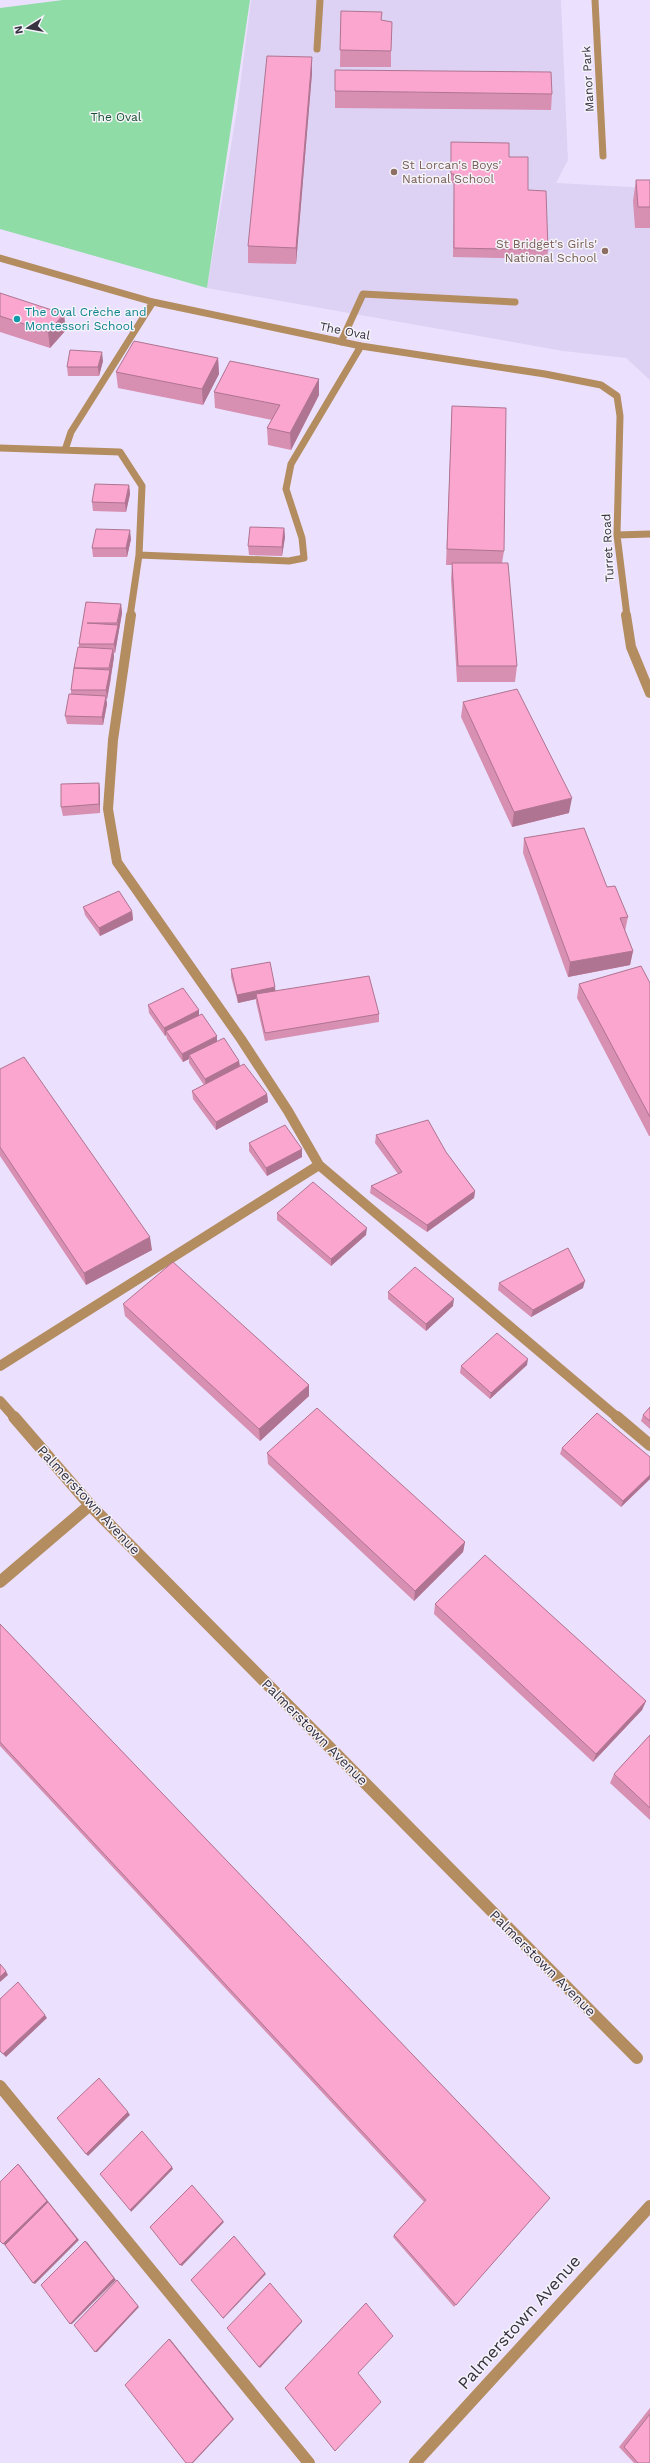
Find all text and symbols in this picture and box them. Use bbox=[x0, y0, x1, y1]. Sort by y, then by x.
north arrow bbox=[8, 8, 48, 48]
text: N bbox=[12, 25, 26, 35]
street label: Manor Park bbox=[579, 45, 597, 112]
park label: The Oval bbox=[91, 110, 142, 124]
place label: St Lorcan's Boys' National School bbox=[402, 158, 502, 186]
marker: St Lorcan's Boys' National School bbox=[389, 167, 399, 177]
place label: St Bridget's Girls' National School bbox=[496, 237, 597, 265]
marker: St Bridget's Girls' National School bbox=[600, 246, 610, 256]
place label: The Oval Crèche and Montessori School bbox=[25, 305, 146, 333]
marker: The Oval Crèche and Montessori School bbox=[12, 314, 22, 324]
street label: The Oval bbox=[319, 319, 372, 343]
street label: Turret Road bbox=[599, 513, 617, 583]
street label: Palmerstown Avenue bbox=[34, 1442, 144, 1558]
street label: Palmerstown Avenue bbox=[259, 1676, 371, 1788]
street label: Palmerstown Avenue bbox=[487, 1907, 599, 2019]
street label: Palmerstown Avenue bbox=[453, 2251, 585, 2393]

